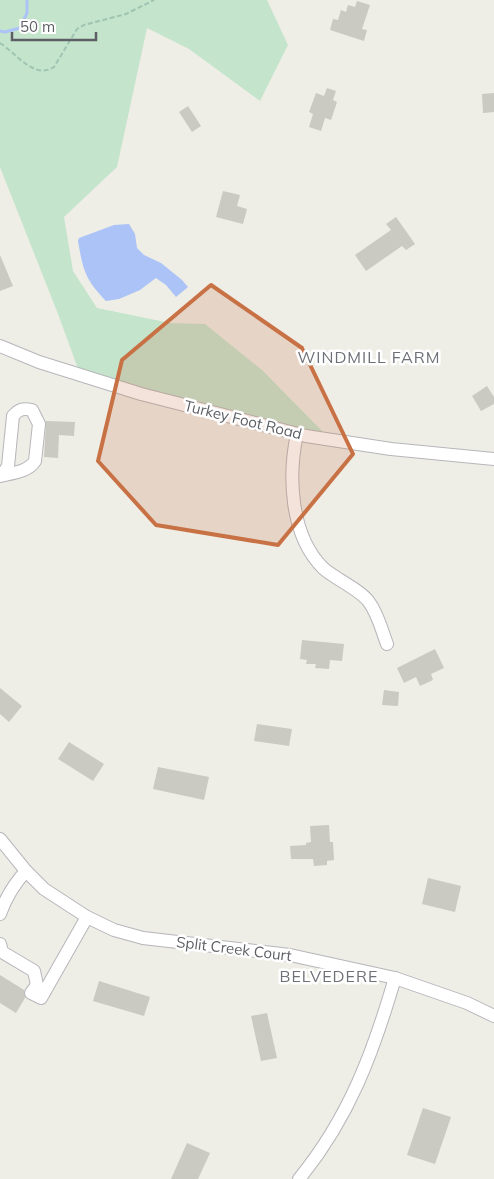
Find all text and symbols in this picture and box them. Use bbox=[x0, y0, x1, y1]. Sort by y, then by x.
scale bar bbox=[12, 10, 96, 42]
text: 50 m bbox=[20, 17, 55, 36]
district label: WINDMILL FARM bbox=[298, 347, 440, 367]
street label: Turkey Foot Road bbox=[182, 396, 304, 443]
street label: Split Creek Court bbox=[175, 932, 293, 965]
district label: BELVEDERE bbox=[280, 966, 378, 986]

